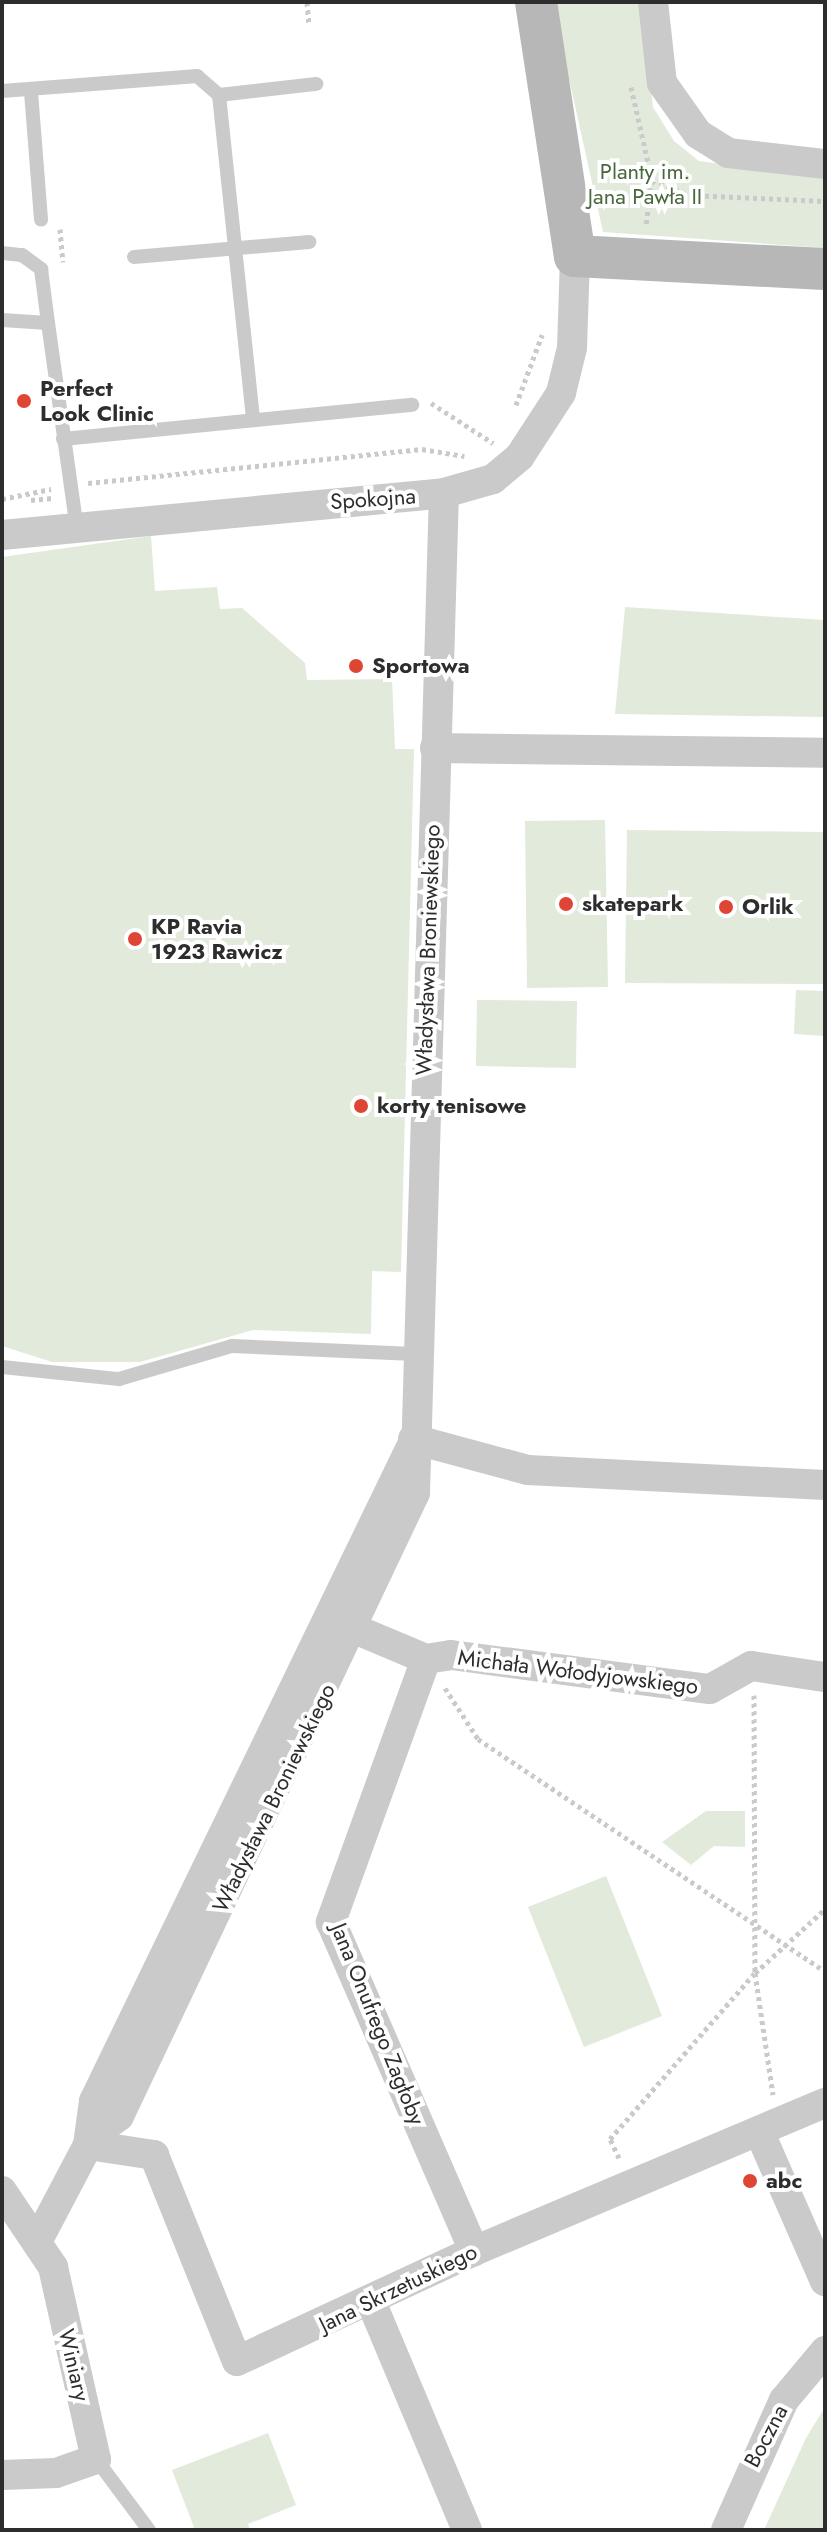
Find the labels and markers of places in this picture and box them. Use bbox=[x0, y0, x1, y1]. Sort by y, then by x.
place label: Perfect Look Clinic bbox=[40, 375, 154, 426]
marker: Perfect Look Clinic bbox=[15, 392, 33, 410]
place label: Sportowa bbox=[372, 653, 470, 679]
marker: Sportowa bbox=[347, 657, 365, 675]
place label: skatepark bbox=[582, 891, 683, 917]
place label: Orlik bbox=[742, 894, 794, 920]
marker: skatepark bbox=[557, 895, 575, 913]
marker: Orlik bbox=[717, 898, 735, 916]
place label: KP Ravia 1923 Rawicz bbox=[151, 913, 283, 964]
marker: KP Ravia 1923 Rawicz bbox=[126, 930, 144, 948]
place label: korty tenisowe bbox=[377, 1093, 526, 1119]
marker: korty tenisowe bbox=[352, 1097, 370, 1115]
place label: abc bbox=[766, 2168, 802, 2194]
marker: abc bbox=[741, 2172, 759, 2190]

